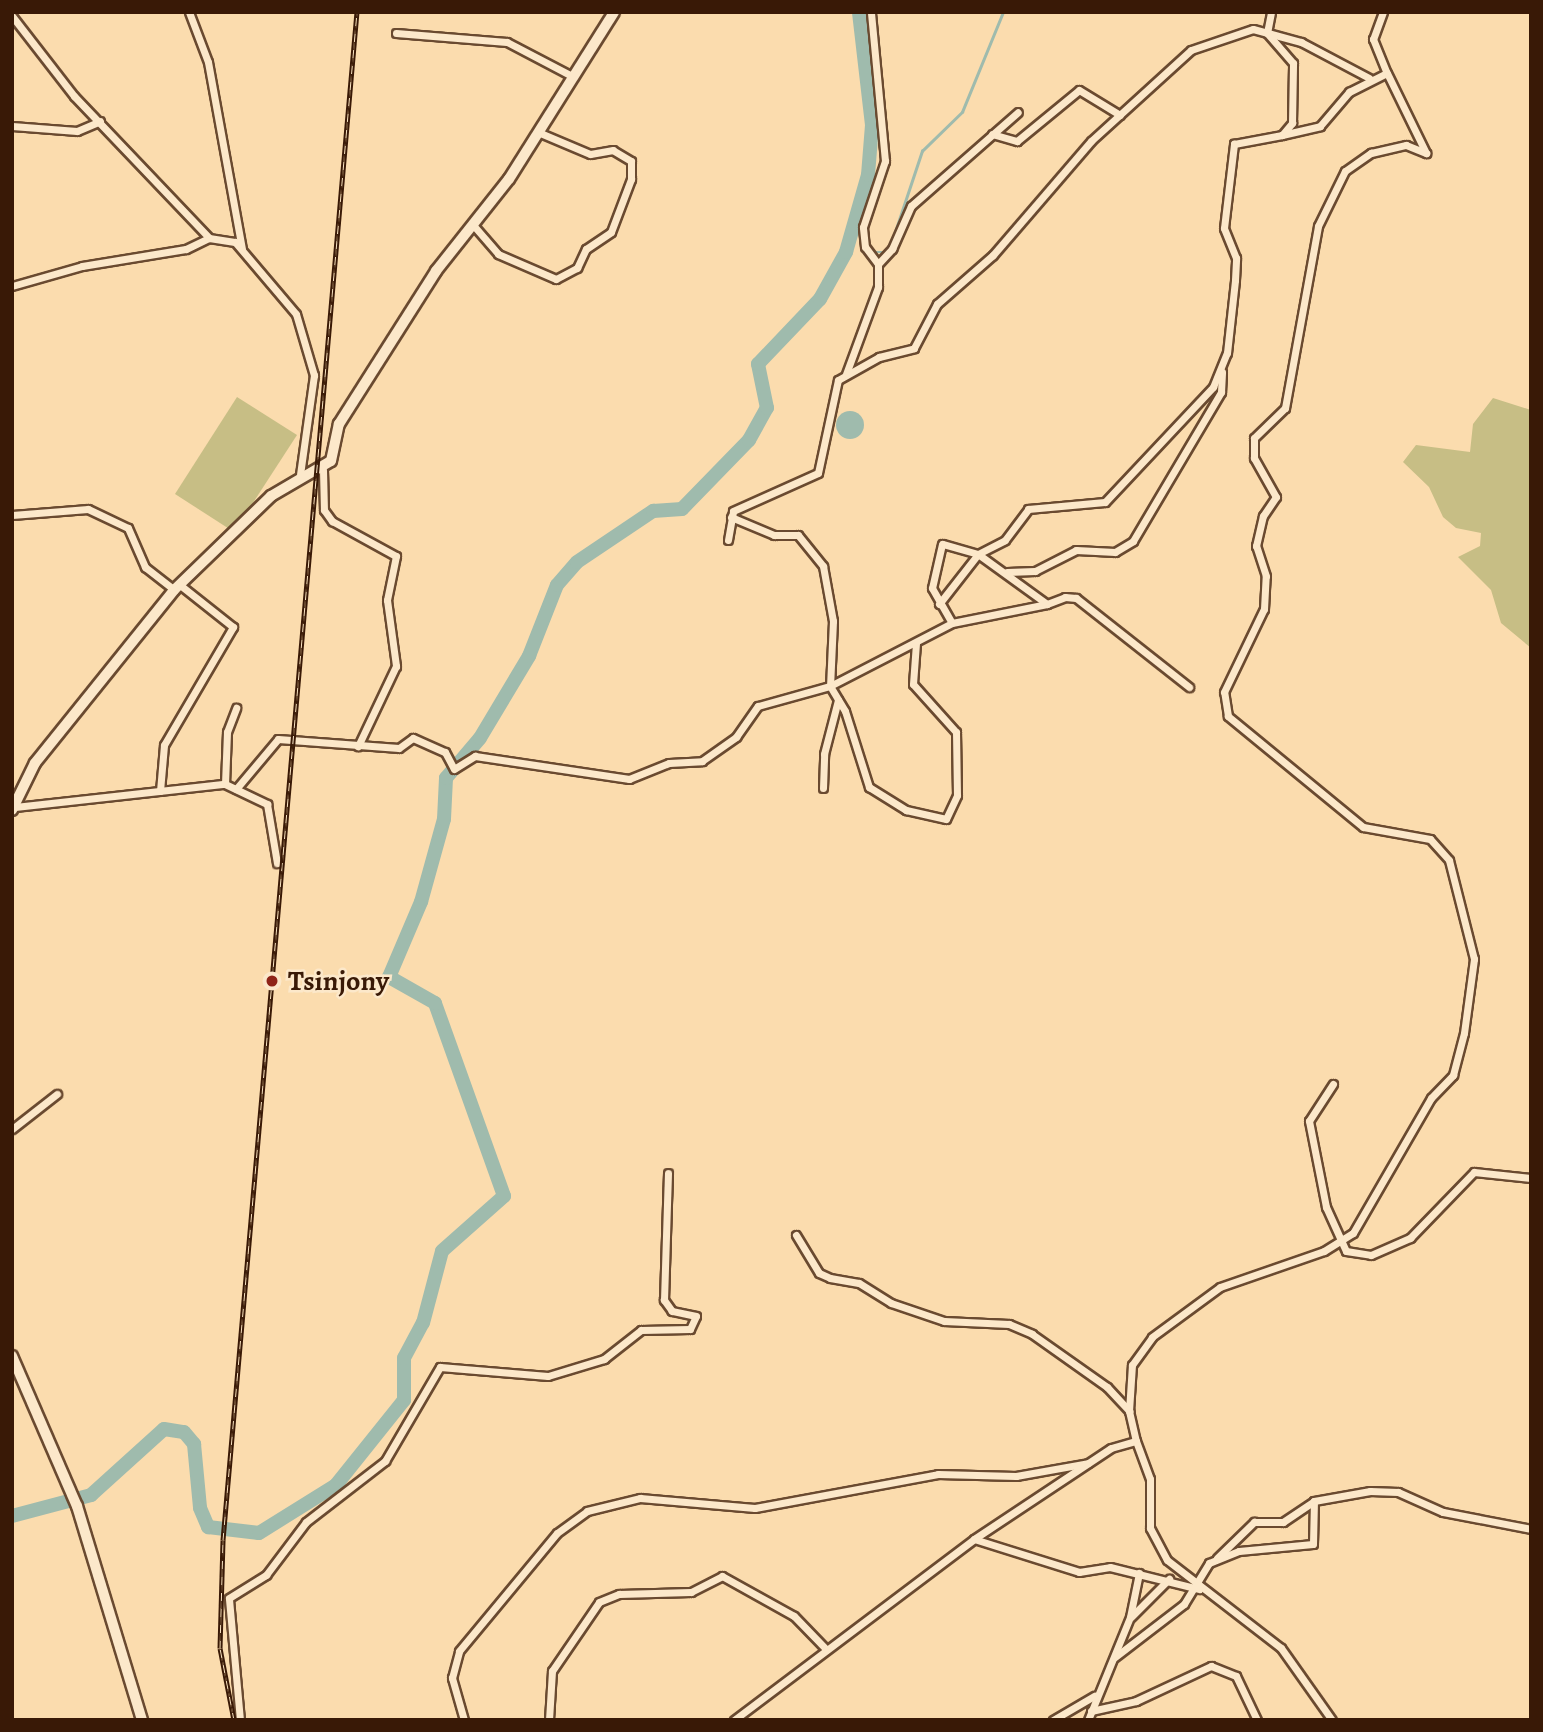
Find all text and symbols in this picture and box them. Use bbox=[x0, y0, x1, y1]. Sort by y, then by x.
place label: Tsinjony bbox=[288, 964, 389, 998]
marker: Tsinjony bbox=[262, 971, 282, 991]

